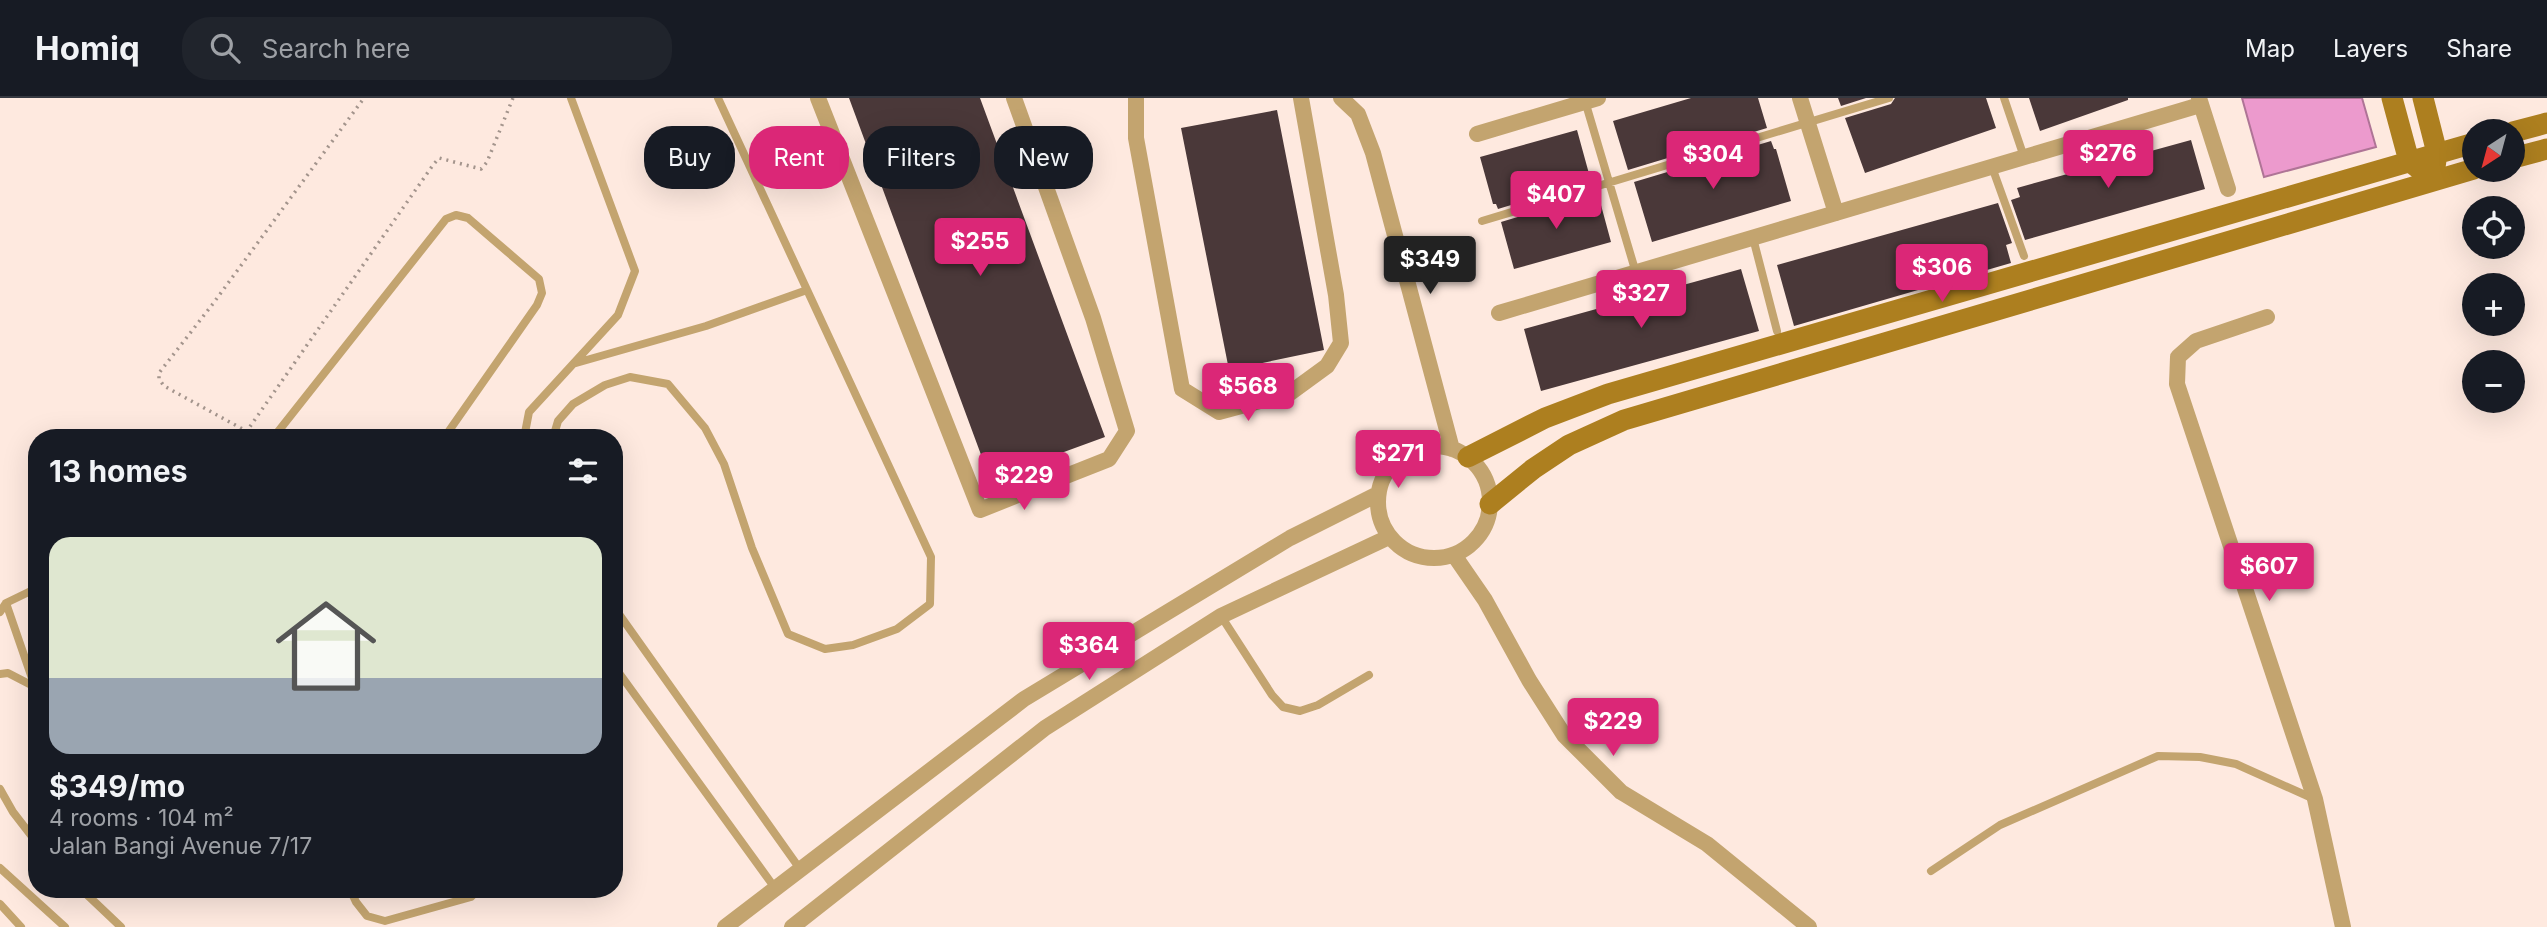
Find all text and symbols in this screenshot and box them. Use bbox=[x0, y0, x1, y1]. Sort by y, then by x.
search box bbox=[182, 17, 672, 80]
text: Homiq bbox=[35, 28, 140, 68]
icon: search bbox=[206, 29, 244, 67]
text: Search here bbox=[262, 33, 410, 64]
text: Map bbox=[2245, 34, 2295, 63]
text: Layers bbox=[2333, 34, 2408, 63]
text: Share bbox=[2446, 34, 2512, 63]
north arrow bbox=[2462, 119, 2525, 182]
map controls bbox=[2462, 119, 2525, 413]
chip: Buy bbox=[644, 126, 735, 189]
chip: Rent bbox=[749, 126, 849, 189]
chip: Filters bbox=[863, 126, 980, 189]
chip: New bbox=[994, 126, 1093, 189]
pin: $276 bbox=[2067, 130, 2149, 190]
pin: $304 bbox=[1672, 132, 1754, 191]
text: $276 bbox=[2079, 139, 2137, 167]
text: $304 bbox=[1683, 140, 1743, 168]
pin: $407 bbox=[1515, 172, 1597, 231]
text: $407 bbox=[1526, 180, 1586, 208]
button: locate bbox=[2462, 196, 2525, 259]
pin: $255 bbox=[939, 218, 1021, 278]
text: $255 bbox=[951, 227, 1009, 255]
pin: $349 bbox=[1389, 236, 1471, 296]
pin: $306 bbox=[1901, 244, 1983, 304]
text: $349 bbox=[1400, 245, 1460, 273]
text: $306 bbox=[1912, 253, 1972, 281]
pin: $327 bbox=[1600, 271, 1682, 330]
button: + bbox=[2462, 273, 2525, 336]
text: $327 bbox=[1612, 279, 1670, 307]
button: − bbox=[2462, 350, 2525, 413]
pin: $568 bbox=[1207, 364, 1289, 423]
text: $568 bbox=[1218, 372, 1278, 400]
pin: $271 bbox=[1357, 430, 1439, 490]
text: $271 bbox=[1372, 439, 1424, 467]
icon: filters bbox=[564, 452, 602, 490]
pin: $229 bbox=[983, 452, 1065, 512]
text: 13 homes bbox=[49, 453, 188, 489]
text: $229 bbox=[995, 461, 1053, 489]
pin: $607 bbox=[2228, 544, 2310, 603]
text: $607 bbox=[2240, 552, 2298, 580]
icon: home bbox=[263, 583, 389, 709]
pin: $364 bbox=[1048, 622, 1130, 682]
text: $364 bbox=[1059, 631, 1119, 659]
pin: $229 bbox=[1572, 698, 1654, 758]
text: $229 bbox=[1584, 707, 1642, 735]
text: $349/mo bbox=[49, 768, 185, 804]
text: 4 rooms · 104 m² bbox=[49, 804, 234, 832]
text: Jalan Bangi Avenue 7/17 bbox=[49, 832, 312, 860]

